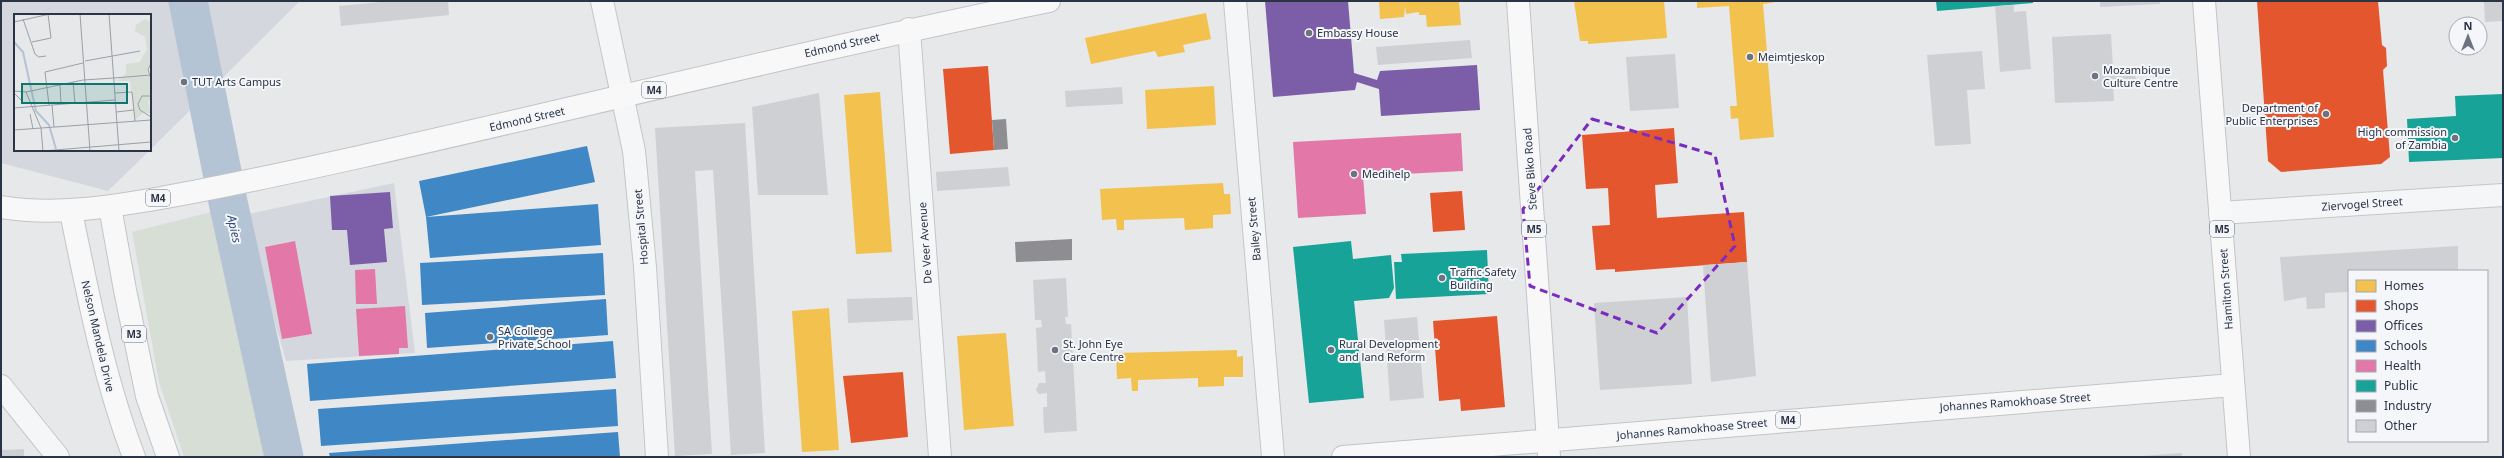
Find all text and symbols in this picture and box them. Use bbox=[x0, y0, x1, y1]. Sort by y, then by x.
inset map bbox=[14, 14, 151, 151]
north arrow bbox=[2448, 16, 2488, 56]
text: N bbox=[2464, 18, 2472, 33]
place label: Embassy House bbox=[1317, 25, 1398, 40]
marker: Embassy House bbox=[1304, 28, 1314, 38]
street label: Edmond Street bbox=[803, 29, 881, 60]
place label: Meimtjeskop bbox=[1758, 49, 1825, 64]
marker: Meimtjeskop bbox=[1745, 52, 1755, 62]
place label: Mozambique Culture Centre bbox=[2103, 62, 2178, 90]
marker: Mozambique Culture Centre bbox=[2090, 71, 2100, 81]
place label: TUT Arts Campus bbox=[192, 74, 281, 89]
marker: TUT Arts Campus bbox=[179, 77, 189, 87]
road number: M4 bbox=[642, 82, 666, 98]
place label: Department of Public Enterprises bbox=[2225, 100, 2319, 128]
street label: Edmond Street bbox=[488, 103, 566, 134]
marker: Department of Public Enterprises bbox=[2321, 109, 2331, 119]
place label: High commission of Zambia bbox=[2357, 124, 2447, 152]
street label: Steve Biko Road bbox=[1519, 127, 1540, 211]
marker: High commission of Zambia bbox=[2450, 133, 2460, 143]
place label: Medihelp bbox=[1362, 166, 1411, 181]
marker: Medihelp bbox=[1349, 169, 1359, 179]
street label: Hospital Street bbox=[630, 188, 651, 266]
road number: M4 bbox=[146, 190, 170, 206]
street label: Ziervogel Street bbox=[2321, 193, 2403, 214]
street label: Bailey Street bbox=[1243, 196, 1264, 262]
street label: De Veer Avenue bbox=[914, 202, 935, 284]
water label: Apies bbox=[223, 212, 246, 244]
road number: M5 bbox=[1522, 221, 1546, 237]
road number: M5 bbox=[2210, 221, 2234, 237]
street label: Hamilton Street bbox=[2215, 248, 2236, 330]
place label: Traffic Safety Building bbox=[1450, 264, 1517, 292]
legend bbox=[2348, 270, 2488, 442]
marker: Traffic Safety Building bbox=[1437, 273, 1447, 283]
text: Homes bbox=[2384, 277, 2424, 294]
street label: Nelson Mandela Drive bbox=[78, 279, 119, 393]
text: Shops bbox=[2384, 297, 2419, 314]
text: Offices bbox=[2384, 317, 2423, 334]
place label: SA College Private School bbox=[498, 323, 571, 351]
road number: M3 bbox=[122, 326, 146, 342]
marker: SA College Private School bbox=[485, 332, 495, 342]
place label: St. John Eye Care Centre bbox=[1063, 336, 1124, 364]
place label: Rural Development and land Reform bbox=[1339, 336, 1438, 364]
text: Schools bbox=[2384, 337, 2427, 354]
marker: St. John Eye Care Centre bbox=[1050, 345, 1060, 355]
marker: Rural Development and land Reform bbox=[1326, 345, 1336, 355]
text: Health bbox=[2384, 357, 2421, 374]
text: Public bbox=[2384, 377, 2418, 394]
street label: Johannes Ramokhoase Street bbox=[1938, 389, 2091, 414]
text: Industry bbox=[2384, 397, 2432, 414]
road number: M4 bbox=[1776, 412, 1800, 428]
street label: Johannes Ramokhoase Street bbox=[1615, 414, 1768, 443]
text: Other bbox=[2384, 417, 2417, 434]

